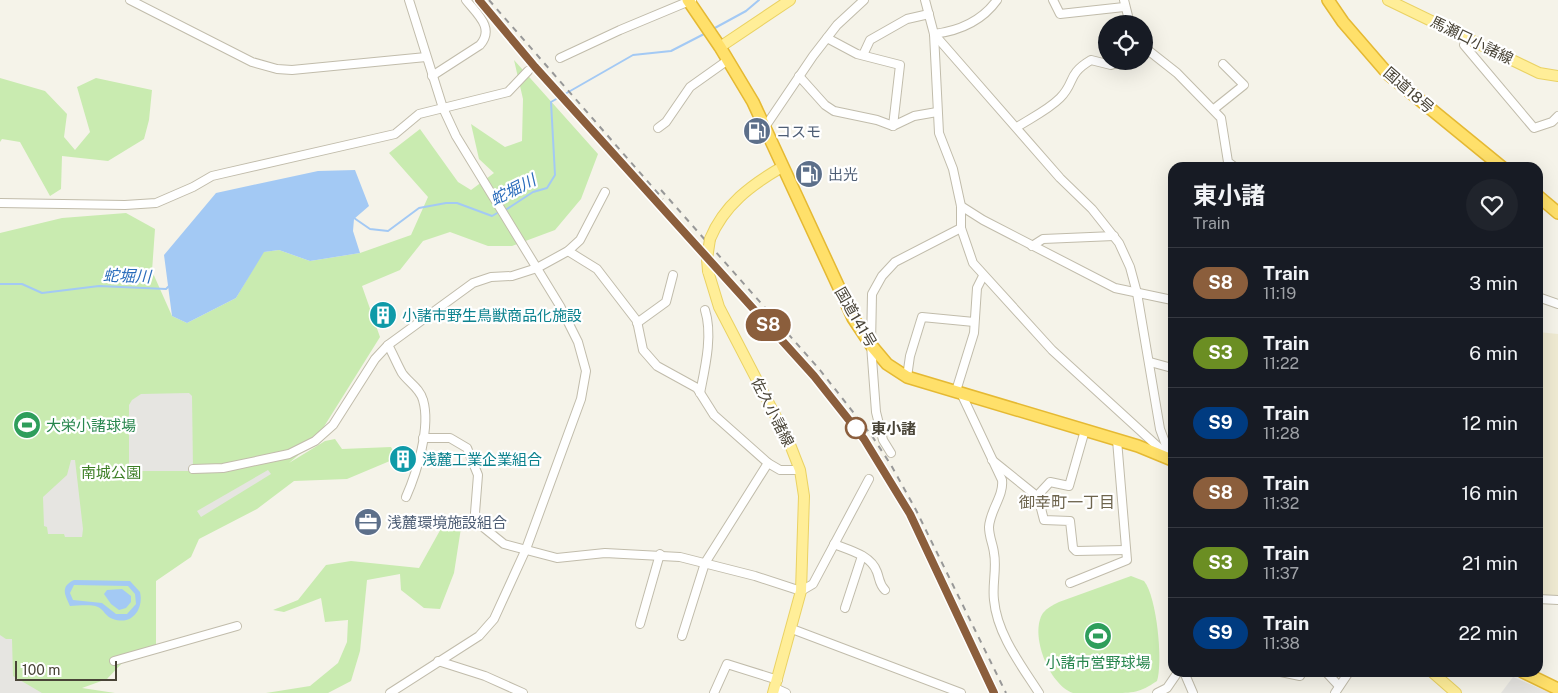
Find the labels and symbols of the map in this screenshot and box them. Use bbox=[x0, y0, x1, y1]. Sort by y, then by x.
street label: 馬瀬口小諸線 bbox=[1428, 13, 1516, 67]
street label: 国道18号 bbox=[1380, 64, 1438, 116]
fuel station icon: コスモ bbox=[742, 116, 772, 146]
place label: コスモ bbox=[776, 123, 821, 140]
fuel station icon: 出光 bbox=[794, 159, 824, 189]
place label: 出光 bbox=[828, 166, 858, 183]
water label: 蛇堀川 bbox=[487, 170, 540, 209]
water label: 蛇堀川 bbox=[103, 266, 153, 286]
street label: 国道141号 bbox=[832, 284, 880, 350]
building icon: 小諸市野生鳥獣商品化施設 bbox=[368, 300, 398, 330]
place label: 小諸市野生鳥獣商品化施設 bbox=[402, 307, 582, 324]
line badge: S8 bbox=[746, 309, 790, 341]
street label: 佐久小諸線 bbox=[748, 375, 798, 449]
sports icon: 大栄小諸球場 bbox=[12, 410, 42, 440]
place label: 大栄小諸球場 bbox=[46, 417, 136, 434]
marker: 東小諸 bbox=[845, 417, 867, 439]
place label: 東小諸 bbox=[871, 420, 916, 437]
building icon: 浅麓工業企業組合 bbox=[388, 444, 418, 474]
place label: 浅麓工業企業組合 bbox=[422, 451, 542, 468]
park label: 南城公園 bbox=[81, 464, 141, 481]
district label: 御幸町一丁目 bbox=[1019, 493, 1115, 512]
office icon: 浅麓環境施設組合 bbox=[353, 507, 383, 537]
place label: 浅麓環境施設組合 bbox=[387, 514, 507, 531]
sports icon: 小諸市営野球場 bbox=[1083, 621, 1113, 651]
place label: 小諸市営野球場 bbox=[1045, 654, 1151, 671]
scale bar bbox=[15, 658, 118, 681]

